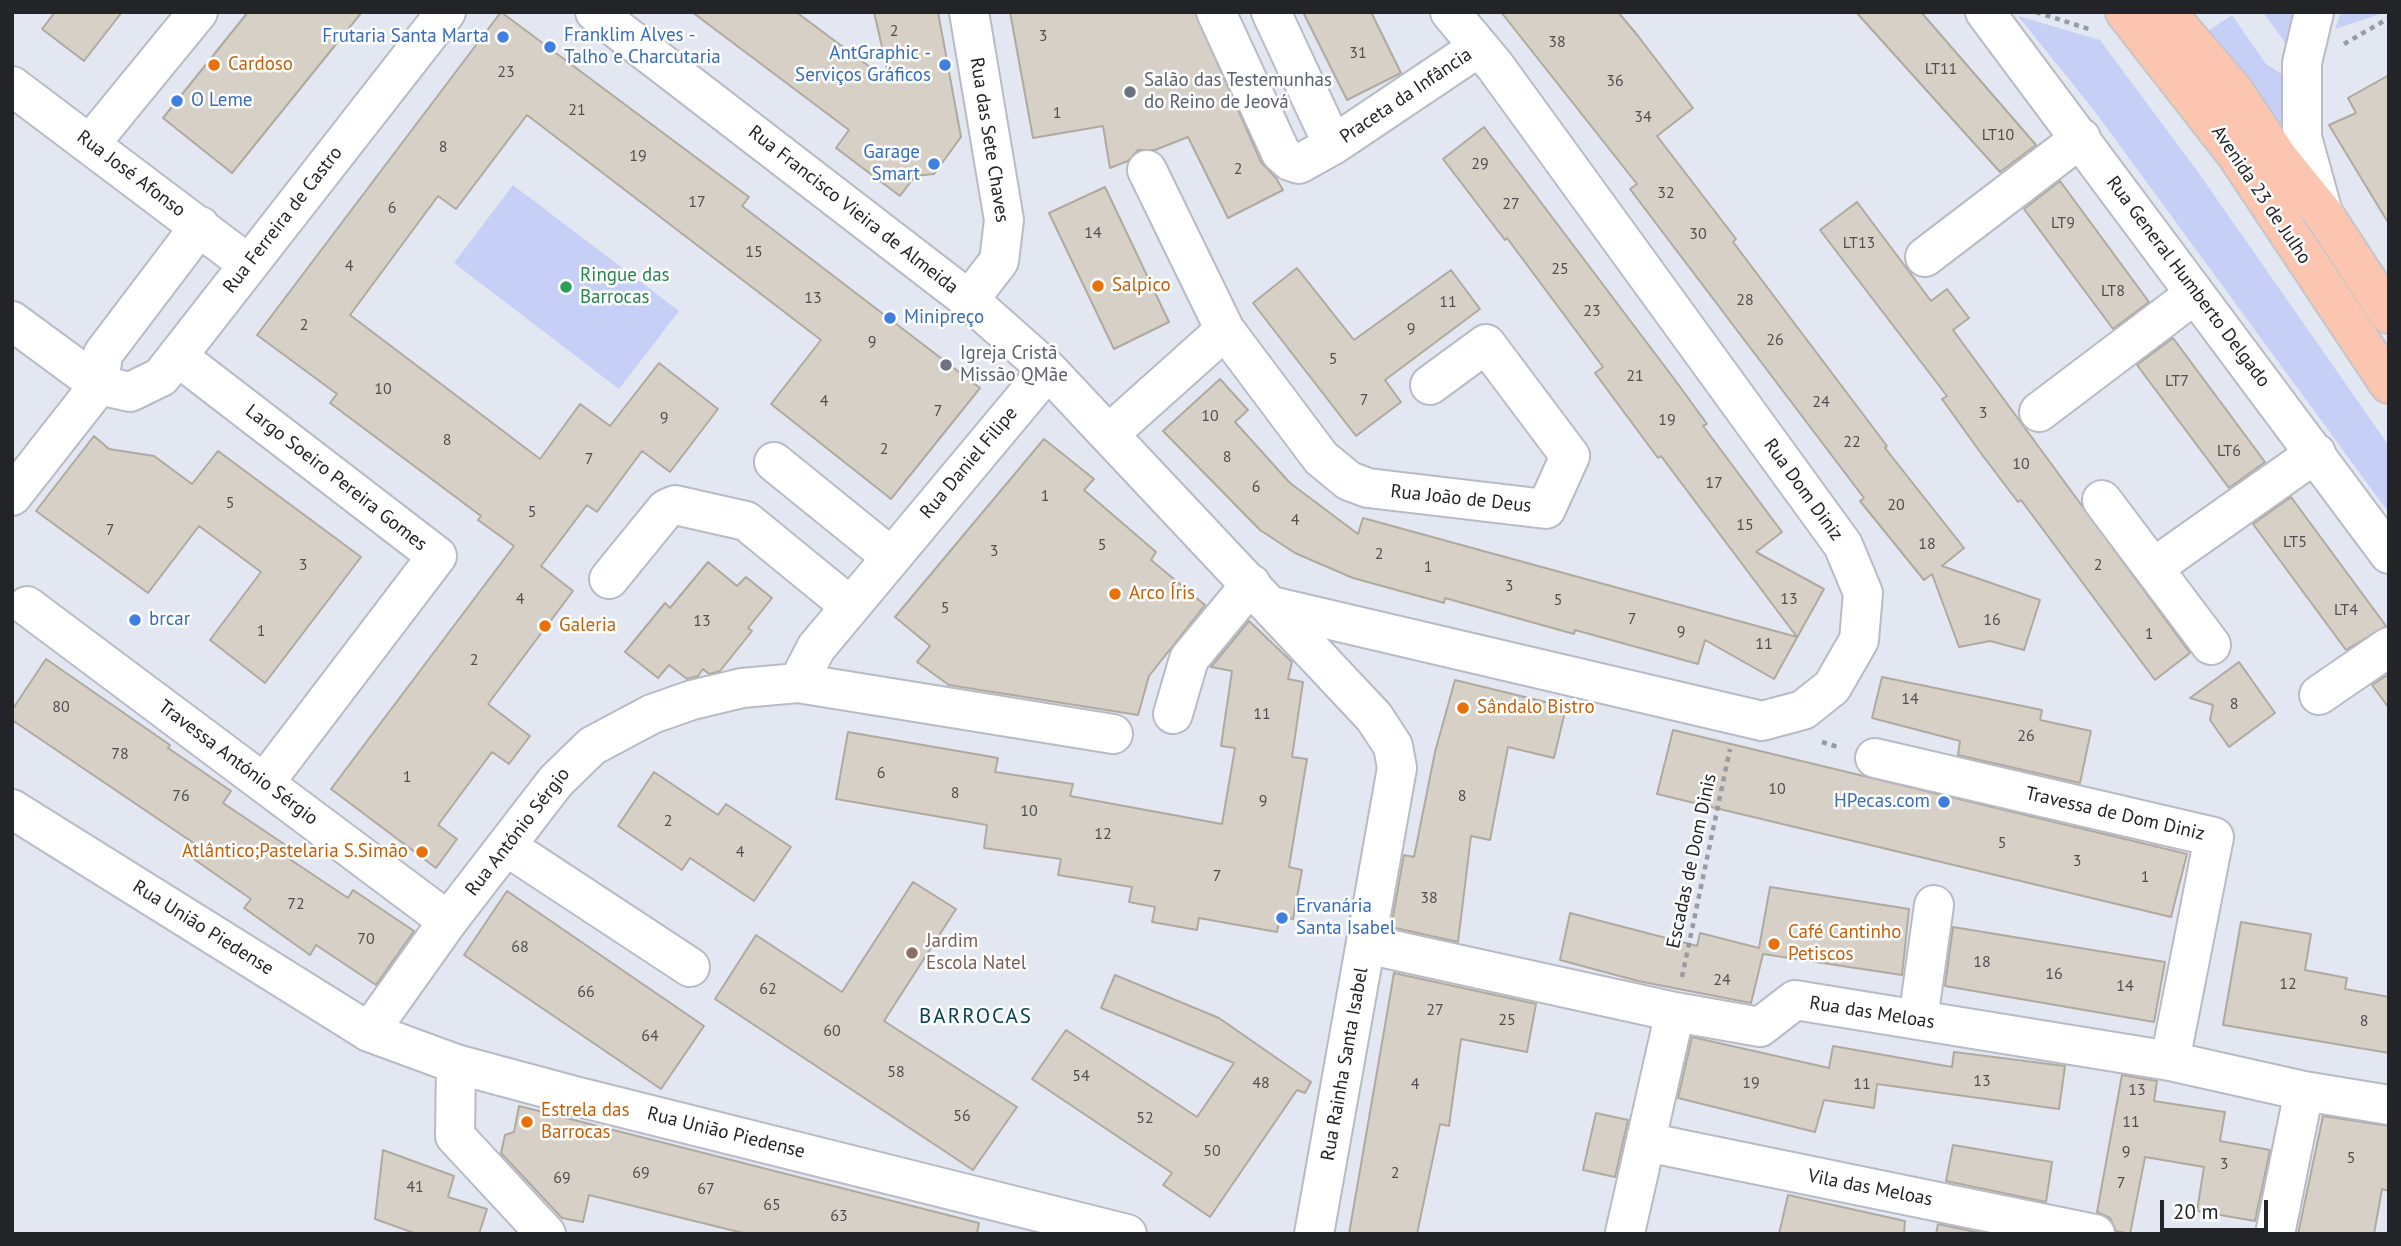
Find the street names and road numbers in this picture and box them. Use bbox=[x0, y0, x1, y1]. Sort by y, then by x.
street label: Praceta da Infância bbox=[1336, 43, 1476, 149]
street label: Rua das Sete Chaves bbox=[965, 56, 1013, 224]
street label: Rua Francisco Vieira de Almeida bbox=[744, 121, 962, 299]
street label: Avenida 23 de Julho bbox=[2206, 122, 2316, 268]
street label: Rua José Afonso bbox=[72, 126, 190, 222]
street label: Rua Ferreira de Castro bbox=[219, 142, 347, 298]
street label: Rua General Humberto Delgado bbox=[2101, 172, 2275, 392]
street label: Largo Soeiro Pereira Gomes bbox=[241, 400, 431, 556]
street label: Rua Daniel Filipe bbox=[916, 402, 1022, 524]
street label: Rua Dom Diniz bbox=[1758, 435, 1848, 545]
street label: Rua João de Deus bbox=[1389, 480, 1533, 518]
street label: Travessa António Sérgio bbox=[154, 696, 322, 830]
street label: Rua António Sérgio bbox=[461, 763, 575, 901]
street label: Escadas de Dom Dinis bbox=[1662, 772, 1722, 950]
street label: Travessa de Dom Diniz bbox=[2023, 782, 2207, 846]
street label: Rua União Piedense bbox=[128, 875, 278, 981]
street label: Rua Rainha Santa Isabel bbox=[1317, 965, 1373, 1163]
street label: Rua das Meloas bbox=[1808, 992, 1936, 1034]
street label: Rua União Piedense bbox=[645, 1102, 807, 1164]
street label: Vila das Meloas bbox=[1806, 1165, 1934, 1211]

